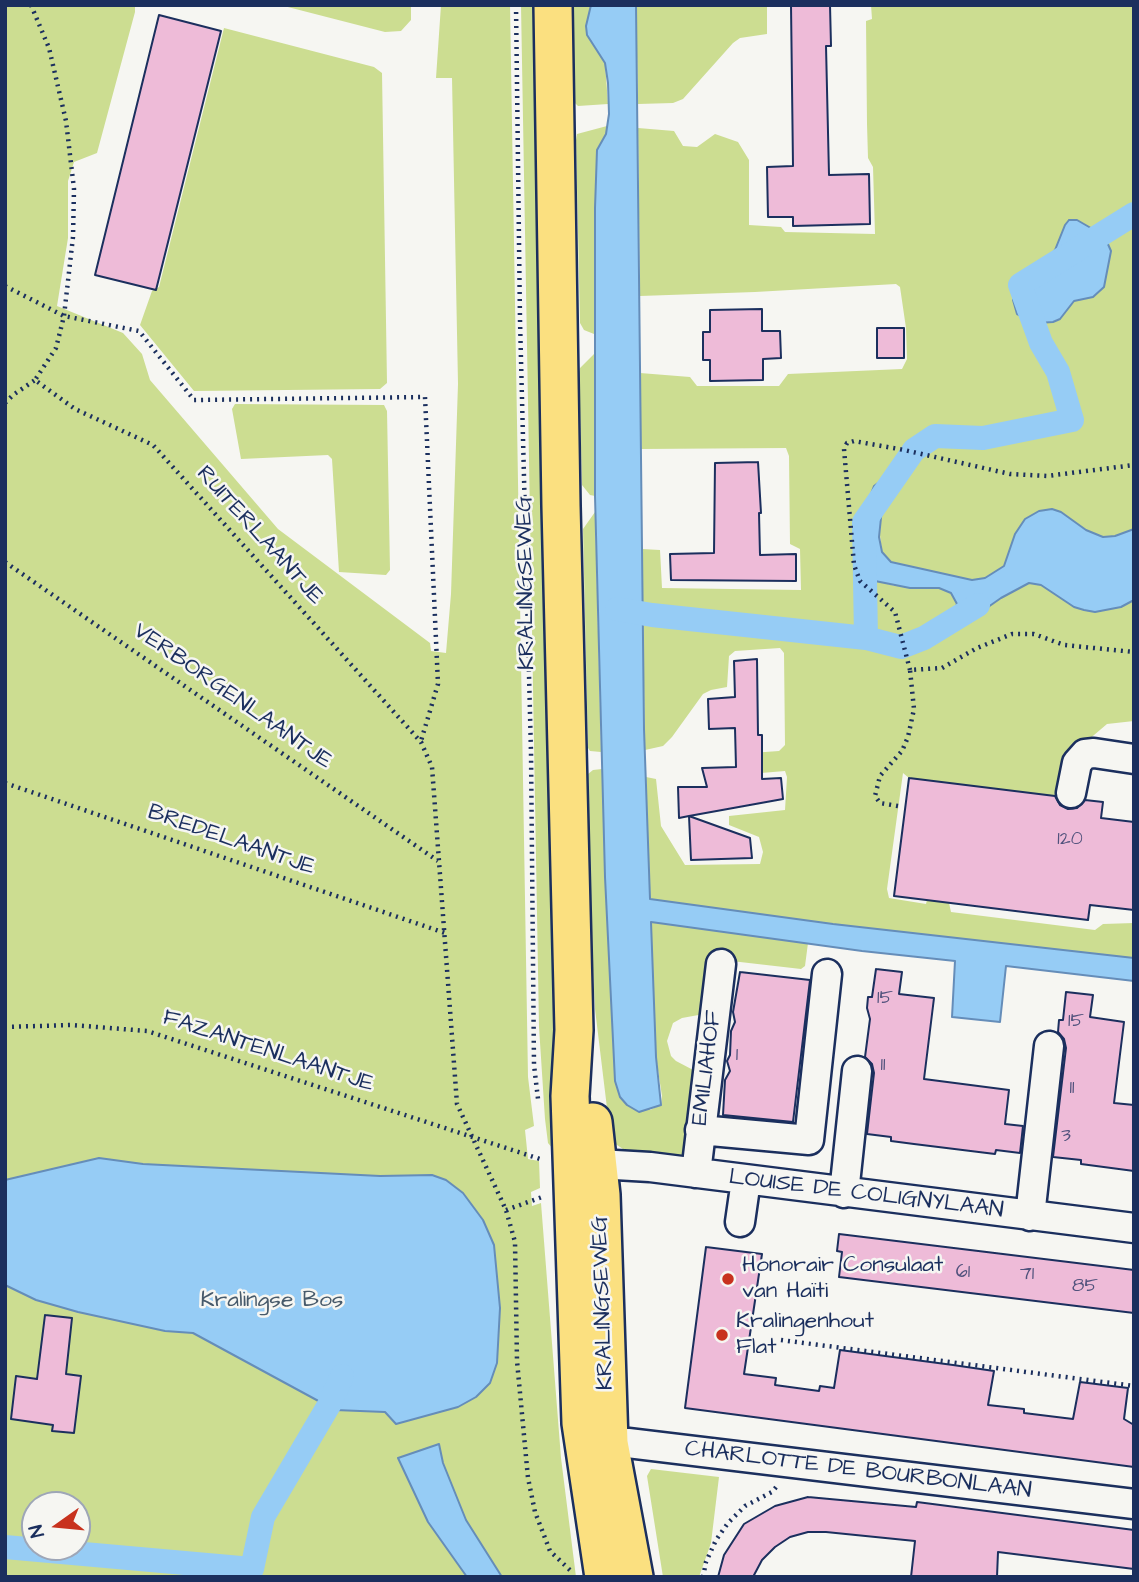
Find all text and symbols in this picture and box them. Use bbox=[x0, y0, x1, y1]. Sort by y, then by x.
street label: RUITERLAANTJE bbox=[190, 461, 328, 611]
street label: KRALINGSEWEG bbox=[512, 496, 542, 670]
street label: VERBORGENLAANTJE bbox=[127, 618, 337, 776]
street label: BREDELAANTJE bbox=[144, 799, 318, 883]
house number: 120 bbox=[1057, 829, 1083, 851]
house number: 15 bbox=[877, 988, 893, 1010]
street label: FAZANTENLAANTJE bbox=[159, 1005, 377, 1099]
street label: EMILIAHOF bbox=[687, 1009, 729, 1127]
house number: 15 bbox=[1068, 1011, 1084, 1033]
house number: 1 bbox=[736, 1045, 738, 1067]
house number: 11 bbox=[881, 1055, 885, 1077]
house number: 11 bbox=[1070, 1078, 1074, 1100]
house number: 3 bbox=[1061, 1126, 1071, 1148]
street label: LOUISE DE COLIGNYLAAN bbox=[727, 1164, 1005, 1226]
street label: KRALINGSEWEG bbox=[587, 1215, 621, 1391]
place label: Honorair Consulaat van Haïti bbox=[742, 1252, 943, 1306]
house number: 61 bbox=[956, 1262, 970, 1284]
house number: 71 bbox=[1020, 1264, 1034, 1286]
marker: Honorair Consulaat van Haïti bbox=[720, 1271, 736, 1287]
house number: 85 bbox=[1072, 1276, 1098, 1298]
park label: Kralingse Bos bbox=[201, 1287, 343, 1315]
place label: Kralingenhout Flat bbox=[736, 1308, 874, 1362]
marker: Kralingenhout Flat bbox=[714, 1327, 730, 1343]
street label: CHARLOTTE DE BOURBONLAAN bbox=[683, 1436, 1033, 1506]
north arrow bbox=[21, 1491, 91, 1561]
text: N bbox=[23, 1522, 52, 1540]

